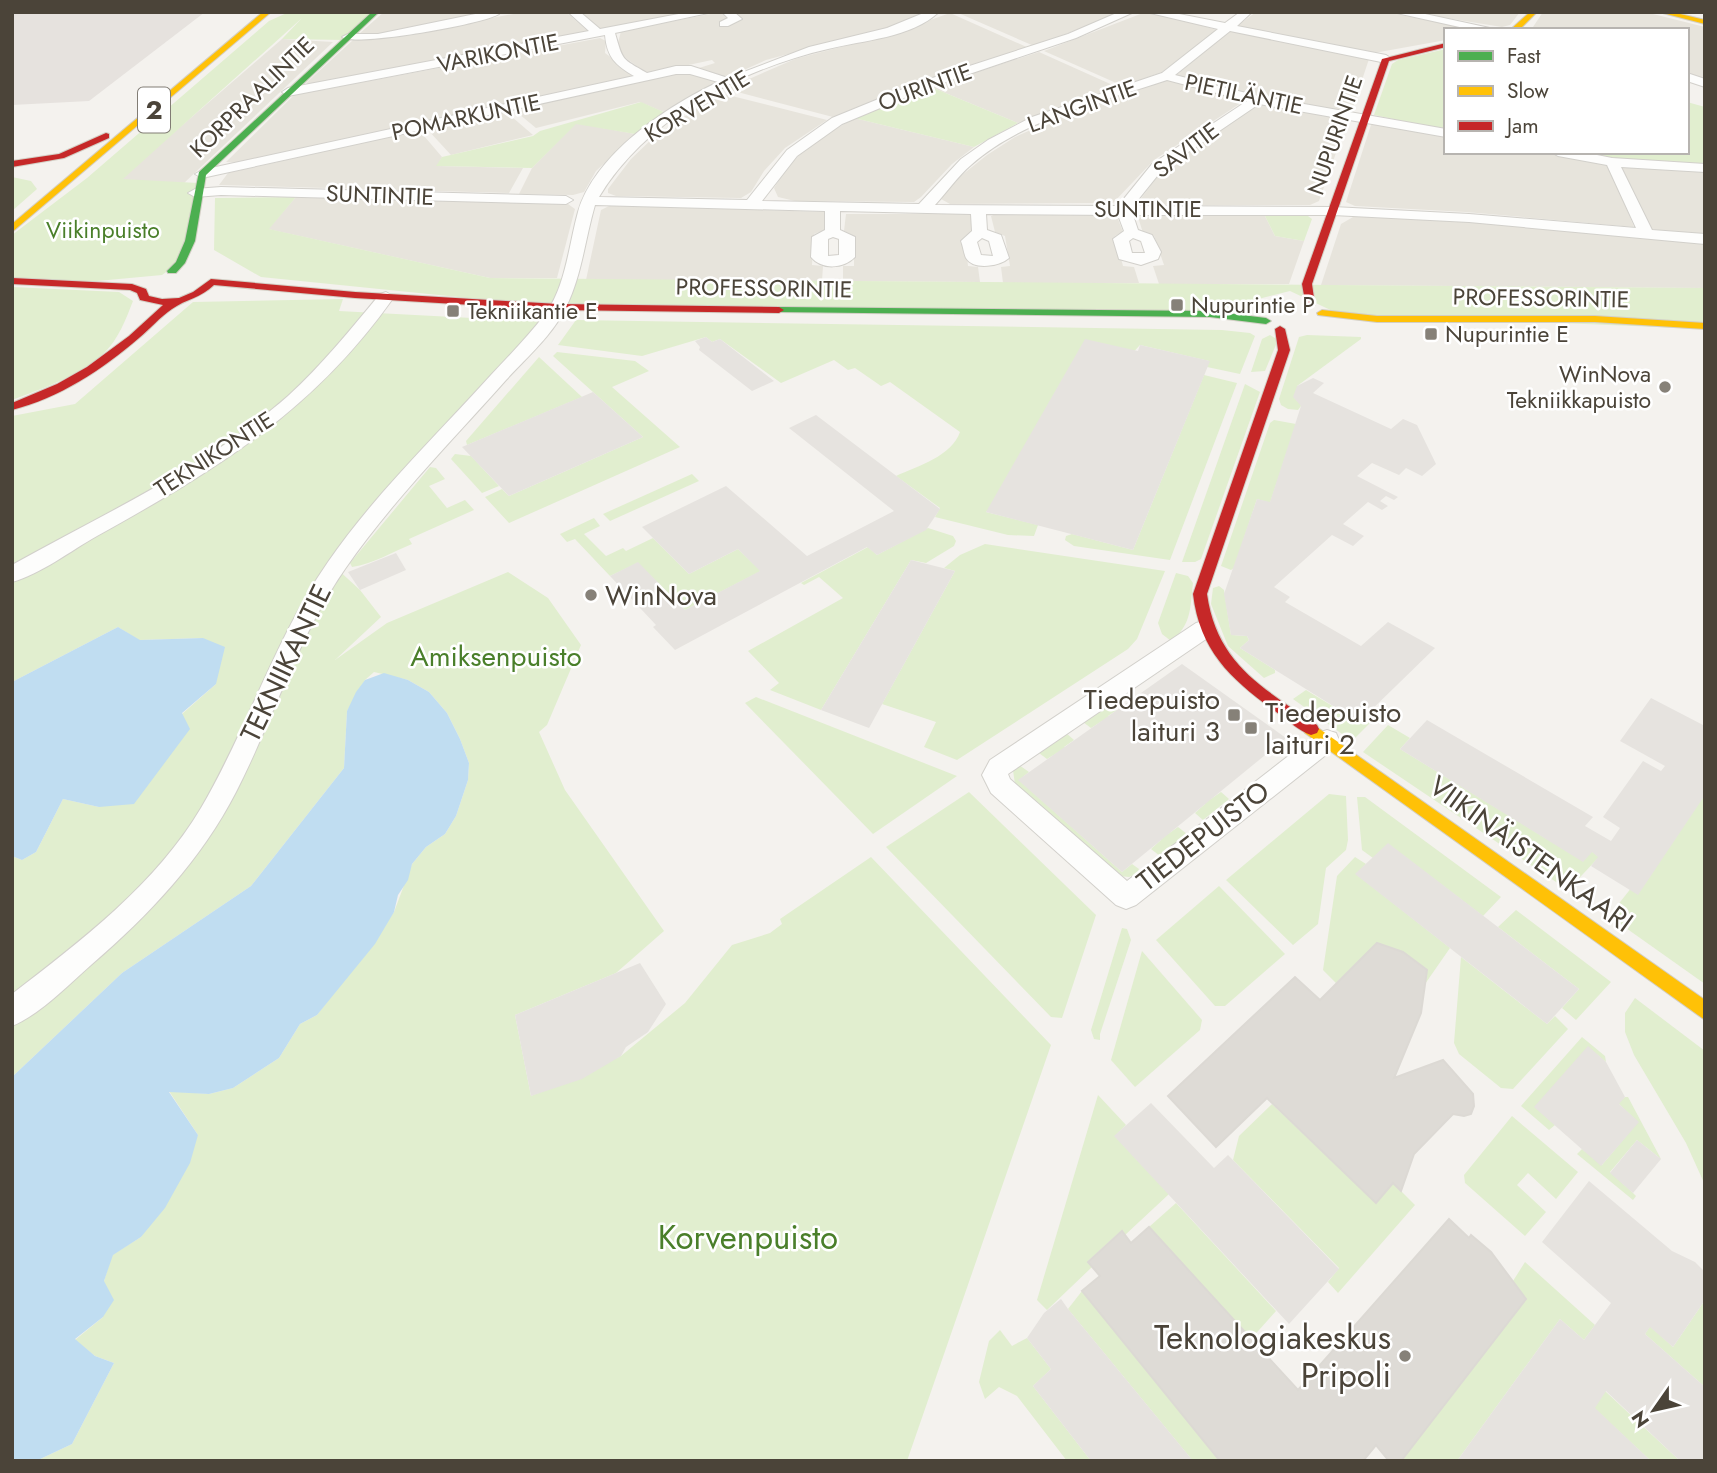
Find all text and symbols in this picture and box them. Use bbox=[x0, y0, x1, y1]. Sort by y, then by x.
street label: VARIKONTIE bbox=[434, 25, 562, 81]
street label: KORPRAALINTIE bbox=[182, 28, 322, 166]
legend bbox=[1444, 28, 1689, 154]
text: Fast bbox=[1507, 41, 1540, 71]
street label: OURINTIE bbox=[873, 54, 977, 120]
street label: KORVENTIE bbox=[638, 61, 756, 151]
street label: PIETILÄNTIE bbox=[1182, 65, 1306, 123]
street label: LANGINTIE bbox=[1022, 70, 1142, 142]
street label: NUPURINTIE bbox=[1299, 71, 1371, 199]
text: Slow bbox=[1507, 76, 1549, 106]
street label: POMARKUNTIE bbox=[388, 85, 544, 149]
road number: 2 bbox=[138, 88, 170, 132]
text: Jam bbox=[1504, 111, 1539, 141]
street label: SAVITIE bbox=[1146, 114, 1226, 186]
street label: SUNTINTIE bbox=[325, 176, 435, 214]
street label: SUNTINTIE bbox=[1094, 192, 1202, 226]
park label: Viikinpuisto bbox=[46, 213, 160, 247]
street label: PROFESSORINTIE bbox=[675, 269, 853, 307]
street label: PROFESSORINTIE bbox=[1452, 279, 1630, 317]
place label: Nupurintie P bbox=[1191, 288, 1315, 322]
place label: Tekniikantie E bbox=[467, 294, 598, 328]
marker: Nupurintie P bbox=[1169, 297, 1185, 313]
marker: Tekniikantie E bbox=[445, 303, 461, 319]
place label: Nupurintie E bbox=[1445, 317, 1569, 351]
marker: Nupurintie E bbox=[1423, 326, 1439, 342]
place label: WinNova Tekniikkapuisto bbox=[1507, 357, 1651, 417]
marker: WinNova Tekniikkapuisto bbox=[1657, 379, 1673, 395]
street label: TEKNIKONTIE bbox=[147, 403, 281, 505]
place label: WinNova bbox=[605, 575, 717, 616]
street label: TEKNIIKANTIE bbox=[230, 577, 342, 749]
marker: WinNova bbox=[583, 587, 599, 603]
park label: Amiksenpuisto bbox=[410, 636, 582, 677]
place label: Tiedepuisto laituri 3 bbox=[1084, 679, 1220, 752]
place label: Tiedepuisto laituri 2 bbox=[1265, 692, 1401, 765]
marker: Tiedepuisto laituri 3 bbox=[1226, 707, 1242, 723]
marker: Tiedepuisto laituri 2 bbox=[1243, 720, 1259, 736]
street label: VIIKINÄISTENKAARI bbox=[1420, 766, 1642, 942]
street label: TIEDEPUISTO bbox=[1128, 771, 1278, 901]
park label: Korvenpuisto bbox=[658, 1214, 838, 1261]
place label: Teknologiakeskus Pripoli bbox=[1154, 1314, 1391, 1399]
marker: Teknologiakeskus Pripoli bbox=[1397, 1348, 1413, 1364]
north arrow bbox=[1619, 1375, 1689, 1445]
text: N bbox=[1625, 1405, 1656, 1433]

